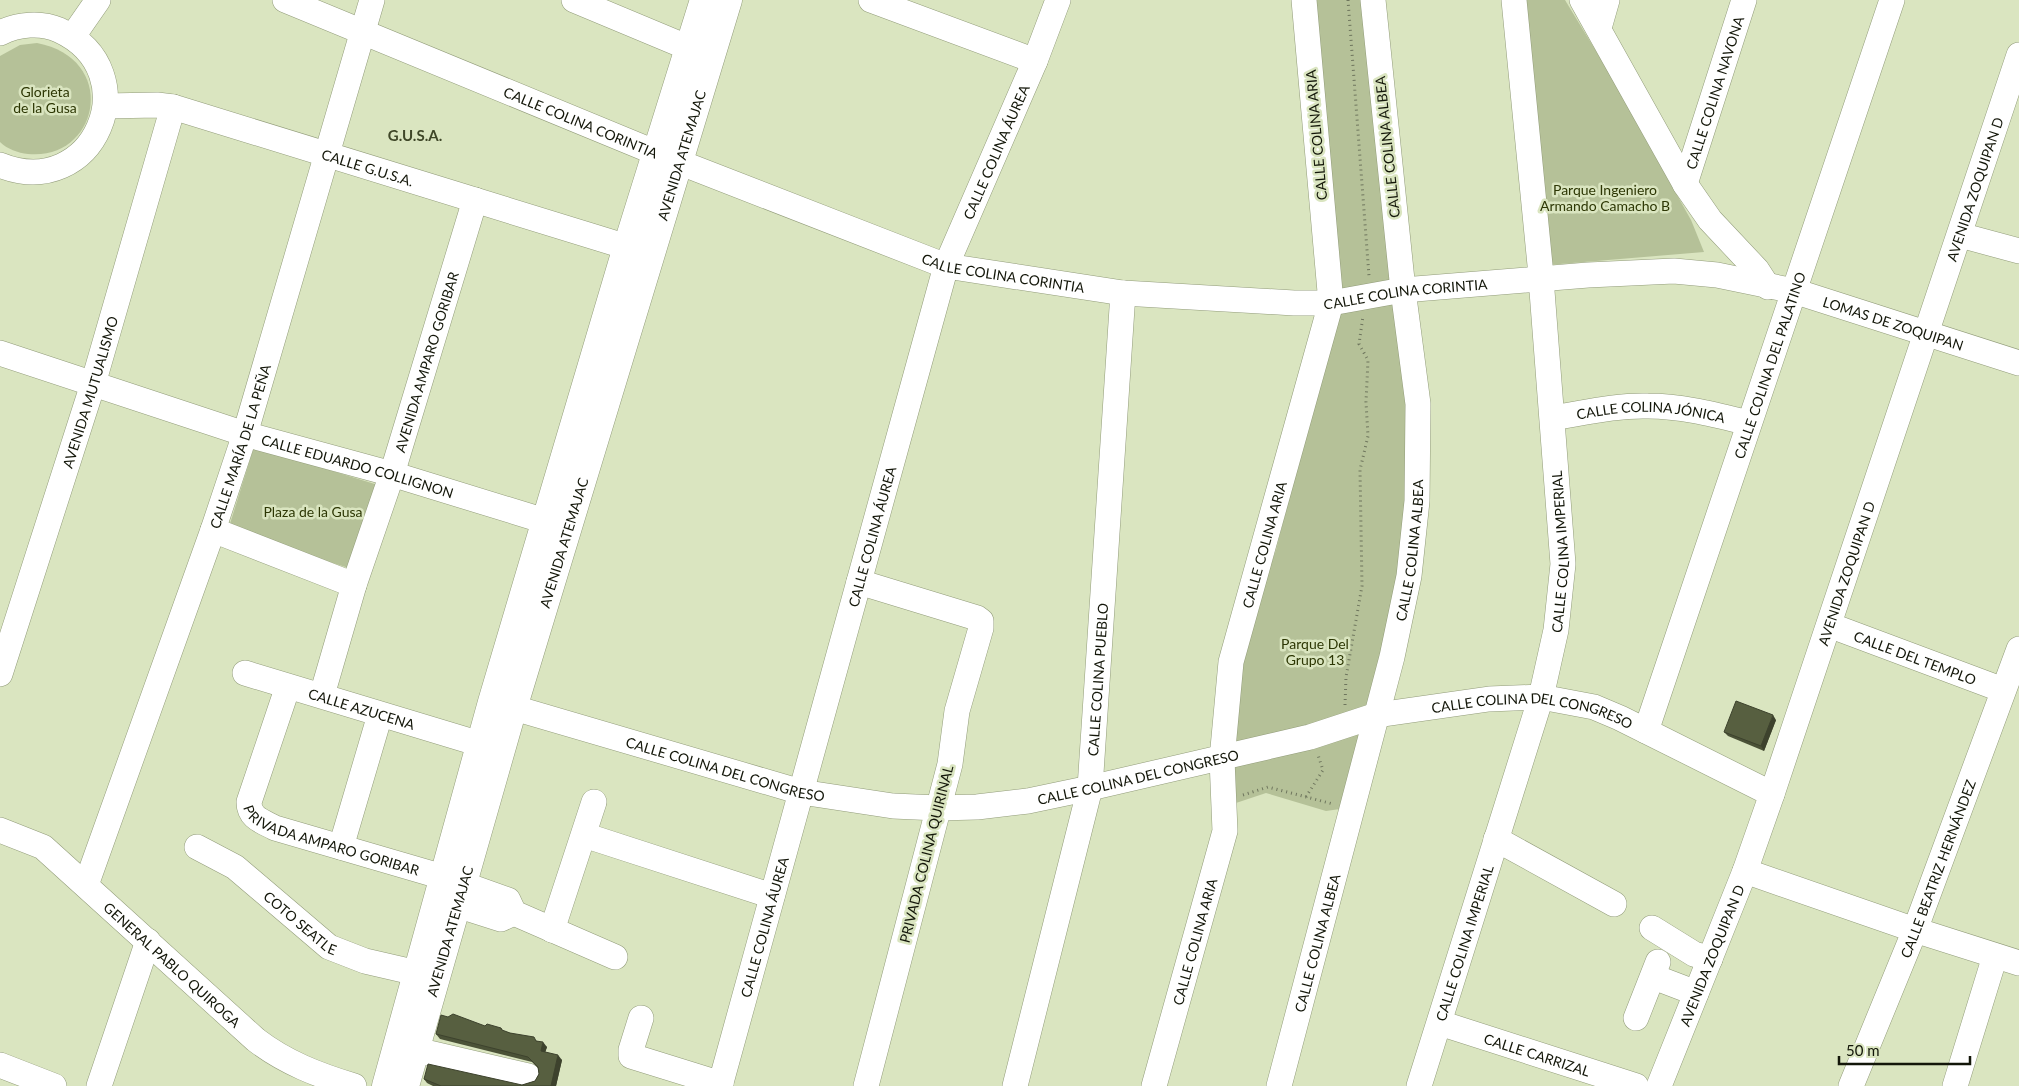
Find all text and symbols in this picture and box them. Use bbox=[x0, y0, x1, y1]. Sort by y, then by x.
street label: CALLE COLINA NAVONA bbox=[1682, 13, 1747, 171]
street label: CALLE COLINA ARIA bbox=[1302, 69, 1330, 201]
street label: CALLE COLINA ALBEA bbox=[1371, 75, 1403, 219]
street label: CALLE COLINA ÁUREA bbox=[959, 81, 1032, 222]
park label: Glorieta de la Gusa bbox=[13, 83, 77, 116]
street label: CALLE COLINA CORINTIA bbox=[501, 83, 661, 161]
street label: AVENIDA ATEMAJAC bbox=[653, 87, 709, 222]
street label: AVENIDA ZOQUIPAN D bbox=[1942, 115, 2006, 263]
district label: G.U.S.A. bbox=[388, 126, 442, 144]
street label: CALLE G.U.S.A. bbox=[320, 145, 416, 189]
park label: Parque Ingeniero Armando Camacho B bbox=[1540, 181, 1670, 214]
street label: CALLE COLINA CORINTIA bbox=[919, 249, 1086, 296]
street label: AVENIDA AMPARO GORIBAR bbox=[391, 269, 461, 454]
street label: CALLE COLINA DEL PALATINO bbox=[1730, 270, 1808, 461]
street label: CALLE COLINA CORINTIA bbox=[1324, 275, 1488, 312]
street label: LOMAS DE ZOQUIPAN bbox=[1821, 292, 1966, 353]
street label: AVENIDA MUTUALISMO bbox=[58, 314, 121, 470]
street label: CALLE MARÍA DE LA PEÑA bbox=[206, 361, 274, 531]
street label: CALLE COLINA JÓNICA bbox=[1575, 397, 1728, 426]
street label: CALLE EDUARDO COLLIGNON bbox=[260, 430, 456, 501]
street label: CALLE COLINA ÁUREA bbox=[844, 464, 899, 609]
street label: CALLE COLINA IMPERIAL bbox=[1547, 470, 1572, 634]
street label: AVENIDA ATEMAJAC bbox=[535, 475, 591, 610]
street label: CALLE COLINA ARIA bbox=[1238, 479, 1290, 610]
street label: CALLE COLINA ALBEA bbox=[1391, 479, 1426, 622]
street label: AVENIDA ZOQUIPAN D bbox=[1814, 499, 1878, 647]
park label: Plaza de la Gusa bbox=[263, 503, 363, 520]
street label: CALLE COLINA PUEBLO bbox=[1084, 602, 1111, 757]
street label: CALLE DEL TEMPLO bbox=[1852, 627, 1979, 688]
park label: Parque Del Grupo 13 bbox=[1281, 635, 1349, 668]
street label: CALLE AZUCENA bbox=[307, 684, 418, 733]
street label: CALLE COLINA DEL CONGRESO bbox=[1430, 688, 1636, 732]
street label: CALLE COLINA DEL CONGRESO bbox=[624, 733, 826, 804]
street label: CALLE COLINA DEL CONGRESO bbox=[1036, 745, 1240, 807]
street label: PRIVADA COLINA QUIRINAL bbox=[896, 763, 956, 945]
street label: CALLE BEATRIZ HERNÁNDEZ bbox=[1896, 777, 1979, 960]
street label: PRIVADA AMPARO GORIBAR bbox=[241, 803, 422, 878]
street label: CALLE COLINA ÁUREA bbox=[736, 854, 791, 999]
street label: AVENIDA ATEMAJAC bbox=[422, 863, 476, 999]
street label: CALLE COLINA IMPERIAL bbox=[1431, 863, 1496, 1023]
street label: CALLE COLINA ALBEA bbox=[1290, 871, 1343, 1014]
street label: CALLE COLINA ARIA bbox=[1168, 876, 1220, 1007]
street label: AVENIDA ZOQUIPAN D bbox=[1675, 882, 1747, 1028]
street label: COTO SEATLE bbox=[261, 887, 339, 958]
street label: GENERAL PABLO QUIROGA bbox=[101, 898, 245, 1031]
street label: CALLE CARRIZAL bbox=[1482, 1029, 1592, 1079]
scale bar bbox=[1839, 1034, 1970, 1066]
text: 50 m bbox=[1846, 1041, 1880, 1059]

